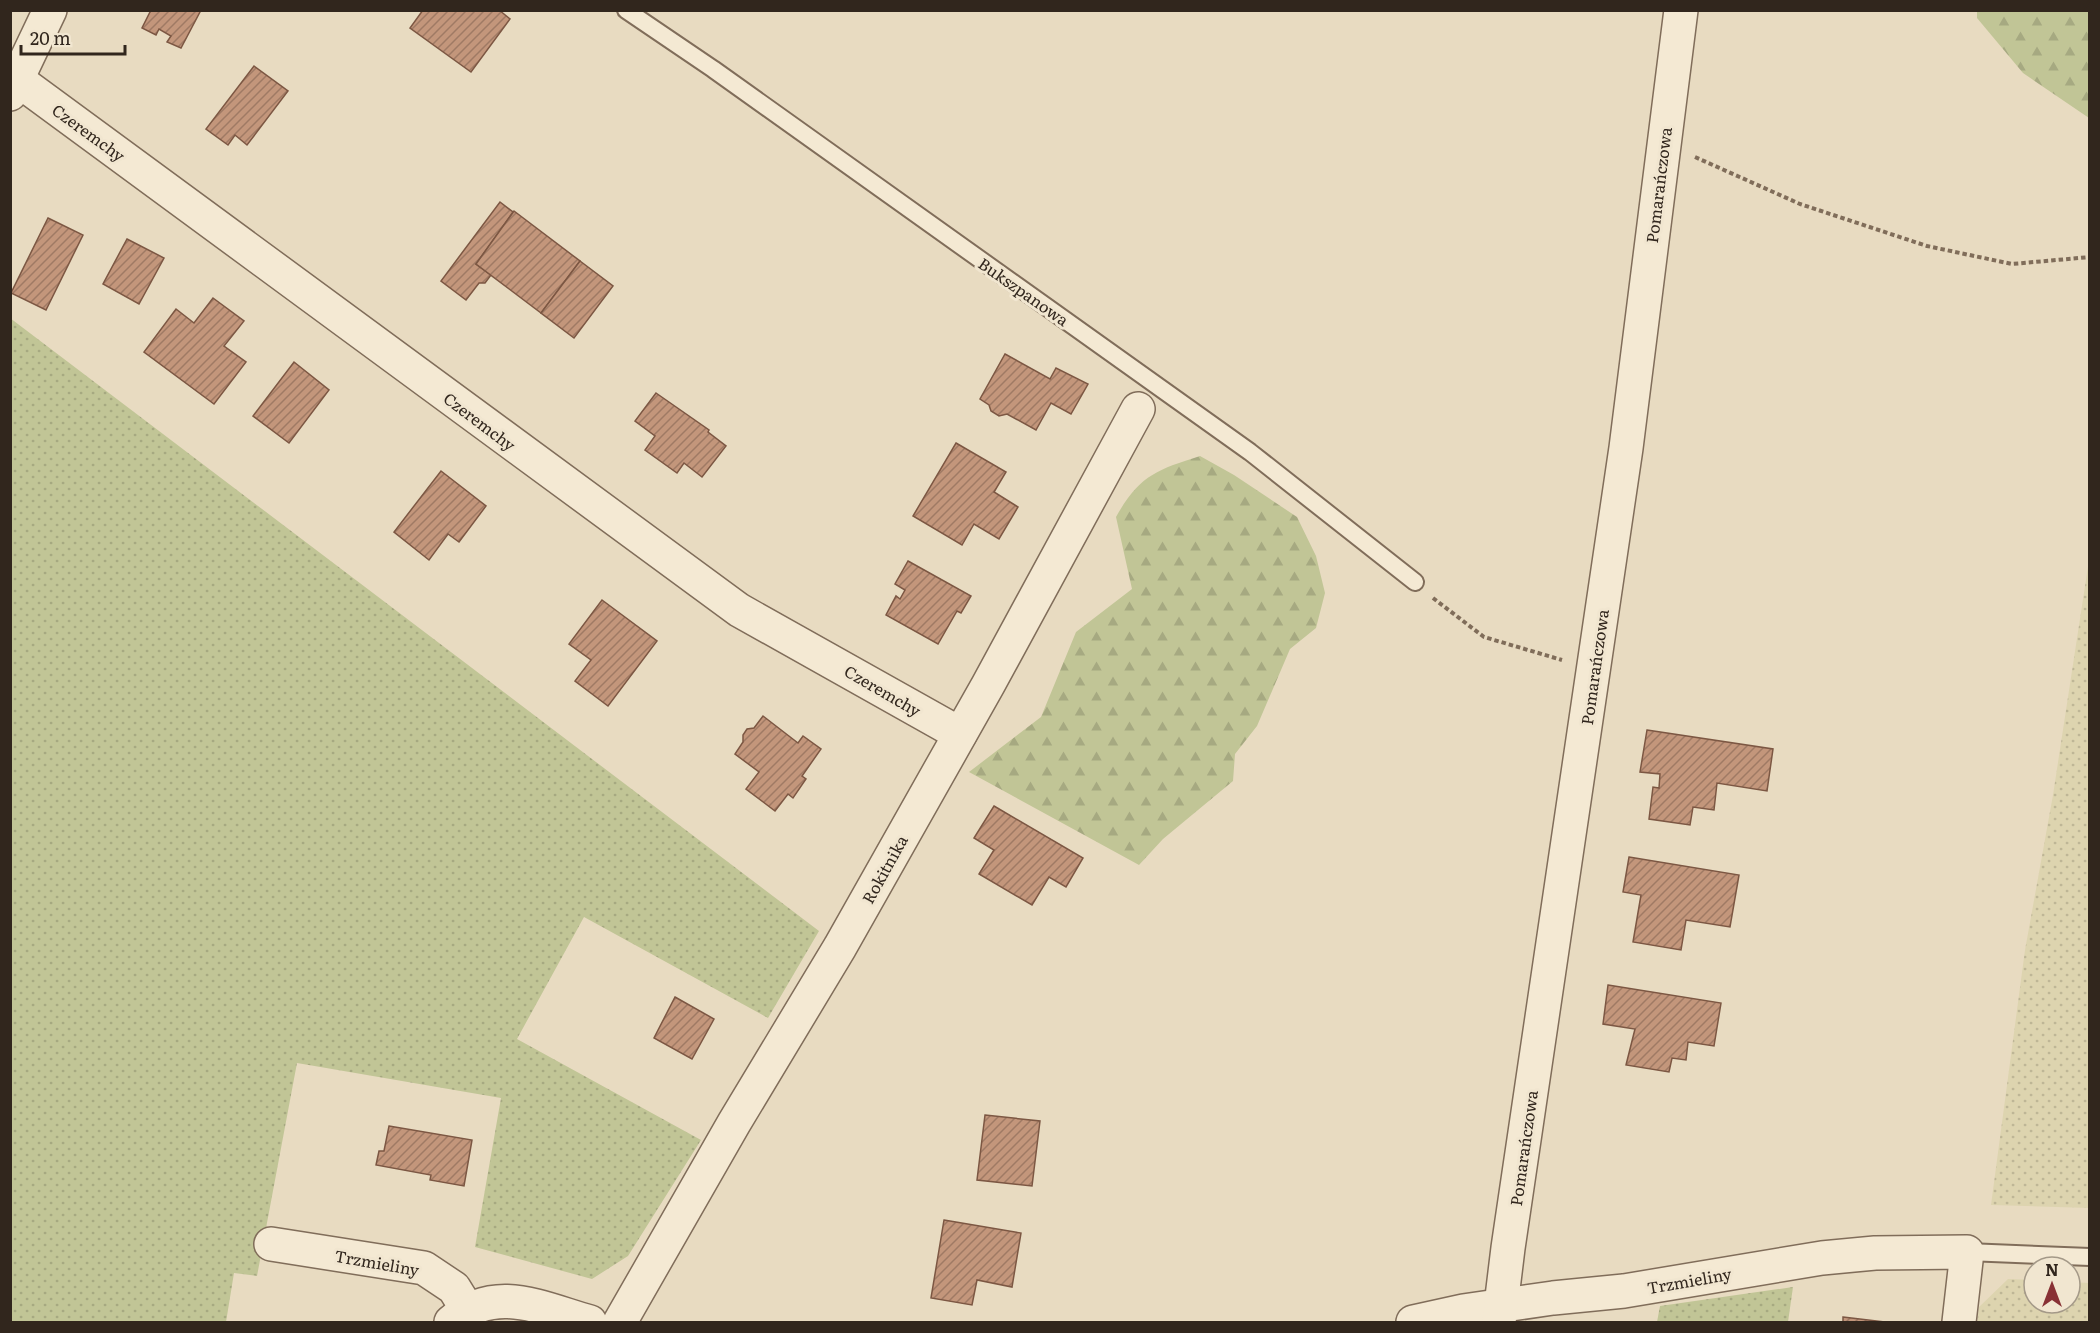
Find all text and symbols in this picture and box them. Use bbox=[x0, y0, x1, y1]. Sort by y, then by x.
scale bar bbox=[21, 18, 124, 56]
text: 20 m bbox=[30, 24, 71, 51]
street label: Czeremchy bbox=[48, 97, 131, 167]
street label: Pomarańczowa bbox=[1639, 125, 1677, 244]
street label: Bukszpanowa bbox=[974, 251, 1074, 331]
street label: Czeremchy bbox=[439, 386, 522, 457]
street label: Pomarańczowa bbox=[1574, 607, 1614, 726]
street label: Czeremchy bbox=[840, 658, 926, 722]
street label: Rokitnika bbox=[855, 830, 913, 908]
street label: Pomarańczowa bbox=[1503, 1088, 1543, 1207]
street label: Trzmieliny bbox=[333, 1243, 422, 1281]
north arrow bbox=[2022, 1255, 2082, 1315]
text: N bbox=[2045, 1257, 2059, 1281]
street label: Trzmieliny bbox=[1645, 1261, 1734, 1299]

